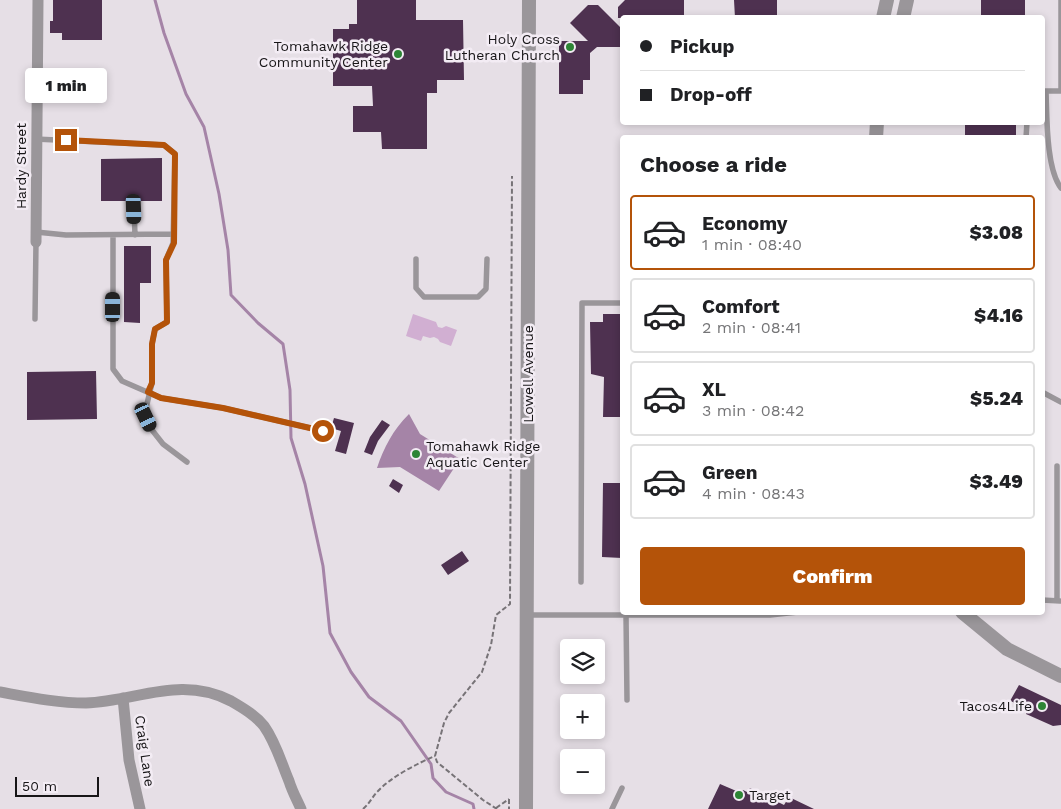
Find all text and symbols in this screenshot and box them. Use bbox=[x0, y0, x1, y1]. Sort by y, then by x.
place label: Holy Cross Lutheran Church bbox=[445, 31, 560, 63]
text: Pickup bbox=[670, 35, 734, 58]
place label: Tomahawk Ridge Community Center bbox=[259, 38, 388, 70]
marker: Holy Cross Lutheran Church bbox=[564, 41, 576, 53]
marker: Tomahawk Ridge Community Center bbox=[392, 48, 404, 60]
callout: 1 min bbox=[25, 68, 107, 102]
text: 1 min bbox=[45, 76, 87, 95]
text: Drop-off bbox=[670, 83, 752, 106]
street label: Hardy Street bbox=[13, 123, 29, 209]
route end bbox=[55, 129, 77, 151]
text: Choose a ride bbox=[640, 152, 787, 177]
car bbox=[125, 194, 142, 224]
icon: car bbox=[642, 210, 687, 255]
text: Economy bbox=[702, 212, 787, 235]
text: $3.08 bbox=[969, 221, 1023, 244]
text: 1 min · 08:40 bbox=[702, 235, 802, 254]
car bbox=[105, 292, 120, 322]
icon: car bbox=[642, 293, 687, 338]
text: Comfort bbox=[702, 295, 780, 318]
text: $4.16 bbox=[974, 304, 1023, 327]
text: 2 min · 08:41 bbox=[702, 318, 801, 337]
street label: Lowell Avenue bbox=[520, 325, 536, 423]
icon: car bbox=[642, 376, 687, 421]
text: XL bbox=[702, 378, 726, 401]
text: $5.24 bbox=[970, 387, 1023, 410]
car bbox=[132, 400, 159, 434]
text: 3 min · 08:42 bbox=[702, 401, 804, 420]
route start bbox=[312, 420, 334, 442]
place label: Tomahawk Ridge Aquatic Center bbox=[426, 438, 540, 470]
marker: Tomahawk Ridge Aquatic Center bbox=[410, 448, 422, 460]
icon: car bbox=[642, 459, 687, 504]
text: Green bbox=[702, 461, 758, 484]
text: $3.49 bbox=[969, 470, 1023, 493]
text: 4 min · 08:43 bbox=[702, 484, 805, 503]
button: Confirm bbox=[640, 547, 1025, 605]
map controls bbox=[560, 639, 605, 794]
button: layers bbox=[560, 639, 605, 684]
button: + bbox=[560, 694, 605, 739]
place label: Tacos4Life bbox=[959, 698, 1032, 714]
marker: Tacos4Life bbox=[1036, 700, 1048, 712]
street label: Craig Lane bbox=[132, 714, 158, 788]
button: − bbox=[560, 749, 605, 794]
scale bar bbox=[15, 774, 99, 797]
text: 50 m bbox=[22, 778, 57, 794]
place label: Target bbox=[749, 787, 791, 803]
marker: Target bbox=[733, 789, 745, 801]

